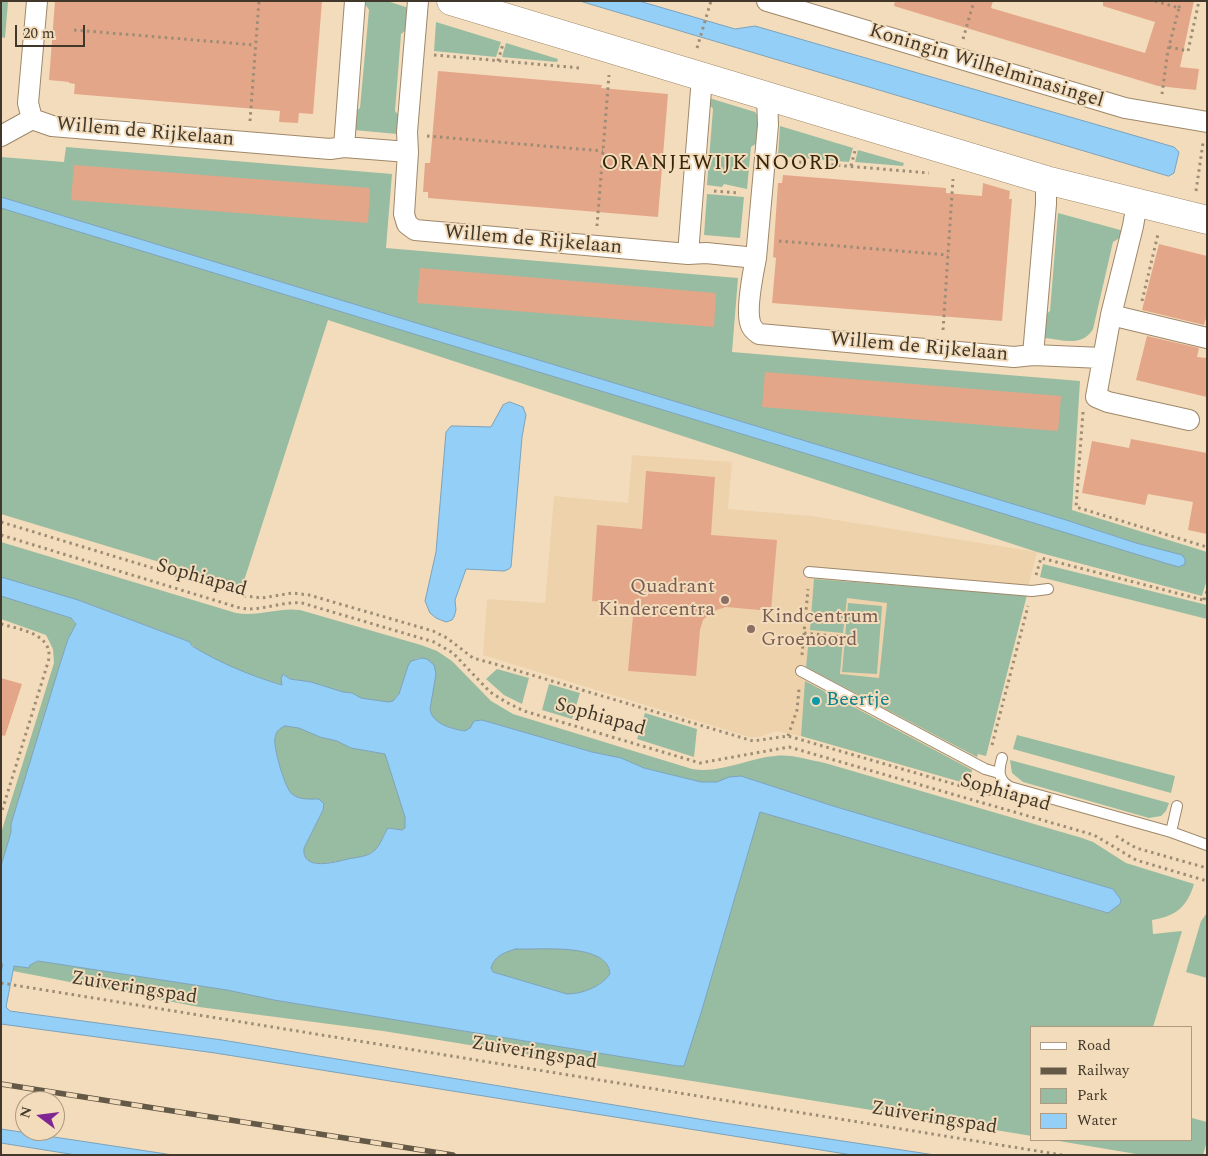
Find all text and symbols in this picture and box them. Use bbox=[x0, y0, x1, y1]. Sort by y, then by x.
scale bar bbox=[18, 15, 88, 47]
street label: Koningin Wilhelminasingel bbox=[866, 20, 1106, 114]
text: 20 m bbox=[23, 22, 55, 45]
street label: Willem de Rijkelaan bbox=[55, 113, 235, 153]
district label: ORANJEWIJK NOORD bbox=[599, 152, 843, 178]
street label: Willem de Rijkelaan bbox=[443, 221, 623, 261]
street label: Willem de Rijkelaan bbox=[829, 328, 1009, 368]
street label: Sophiapad bbox=[153, 555, 249, 603]
place label: Quadrant Kindercentra bbox=[598, 576, 715, 623]
marker: Quadrant Kindercentra bbox=[719, 594, 731, 606]
place label: Kindcentrum Groenoord bbox=[761, 606, 879, 653]
marker: Kindcentrum Groenoord bbox=[745, 623, 757, 635]
place label: Beertje bbox=[826, 689, 890, 713]
street label: Sophiapad bbox=[552, 694, 648, 742]
marker: Beertje bbox=[810, 695, 822, 707]
street label: Sophiapad bbox=[957, 770, 1053, 818]
street label: Zuiveringspad bbox=[69, 967, 199, 1011]
legend bbox=[1030, 1026, 1193, 1141]
street label: Zuiveringspad bbox=[469, 1032, 599, 1076]
text: Road bbox=[1077, 1034, 1111, 1057]
text: Railway bbox=[1077, 1059, 1129, 1082]
text: Park bbox=[1077, 1084, 1108, 1107]
north arrow bbox=[15, 1091, 65, 1141]
street label: Zuiveringspad bbox=[869, 1097, 999, 1141]
text: N bbox=[14, 1104, 38, 1120]
text: Water bbox=[1077, 1109, 1117, 1132]

